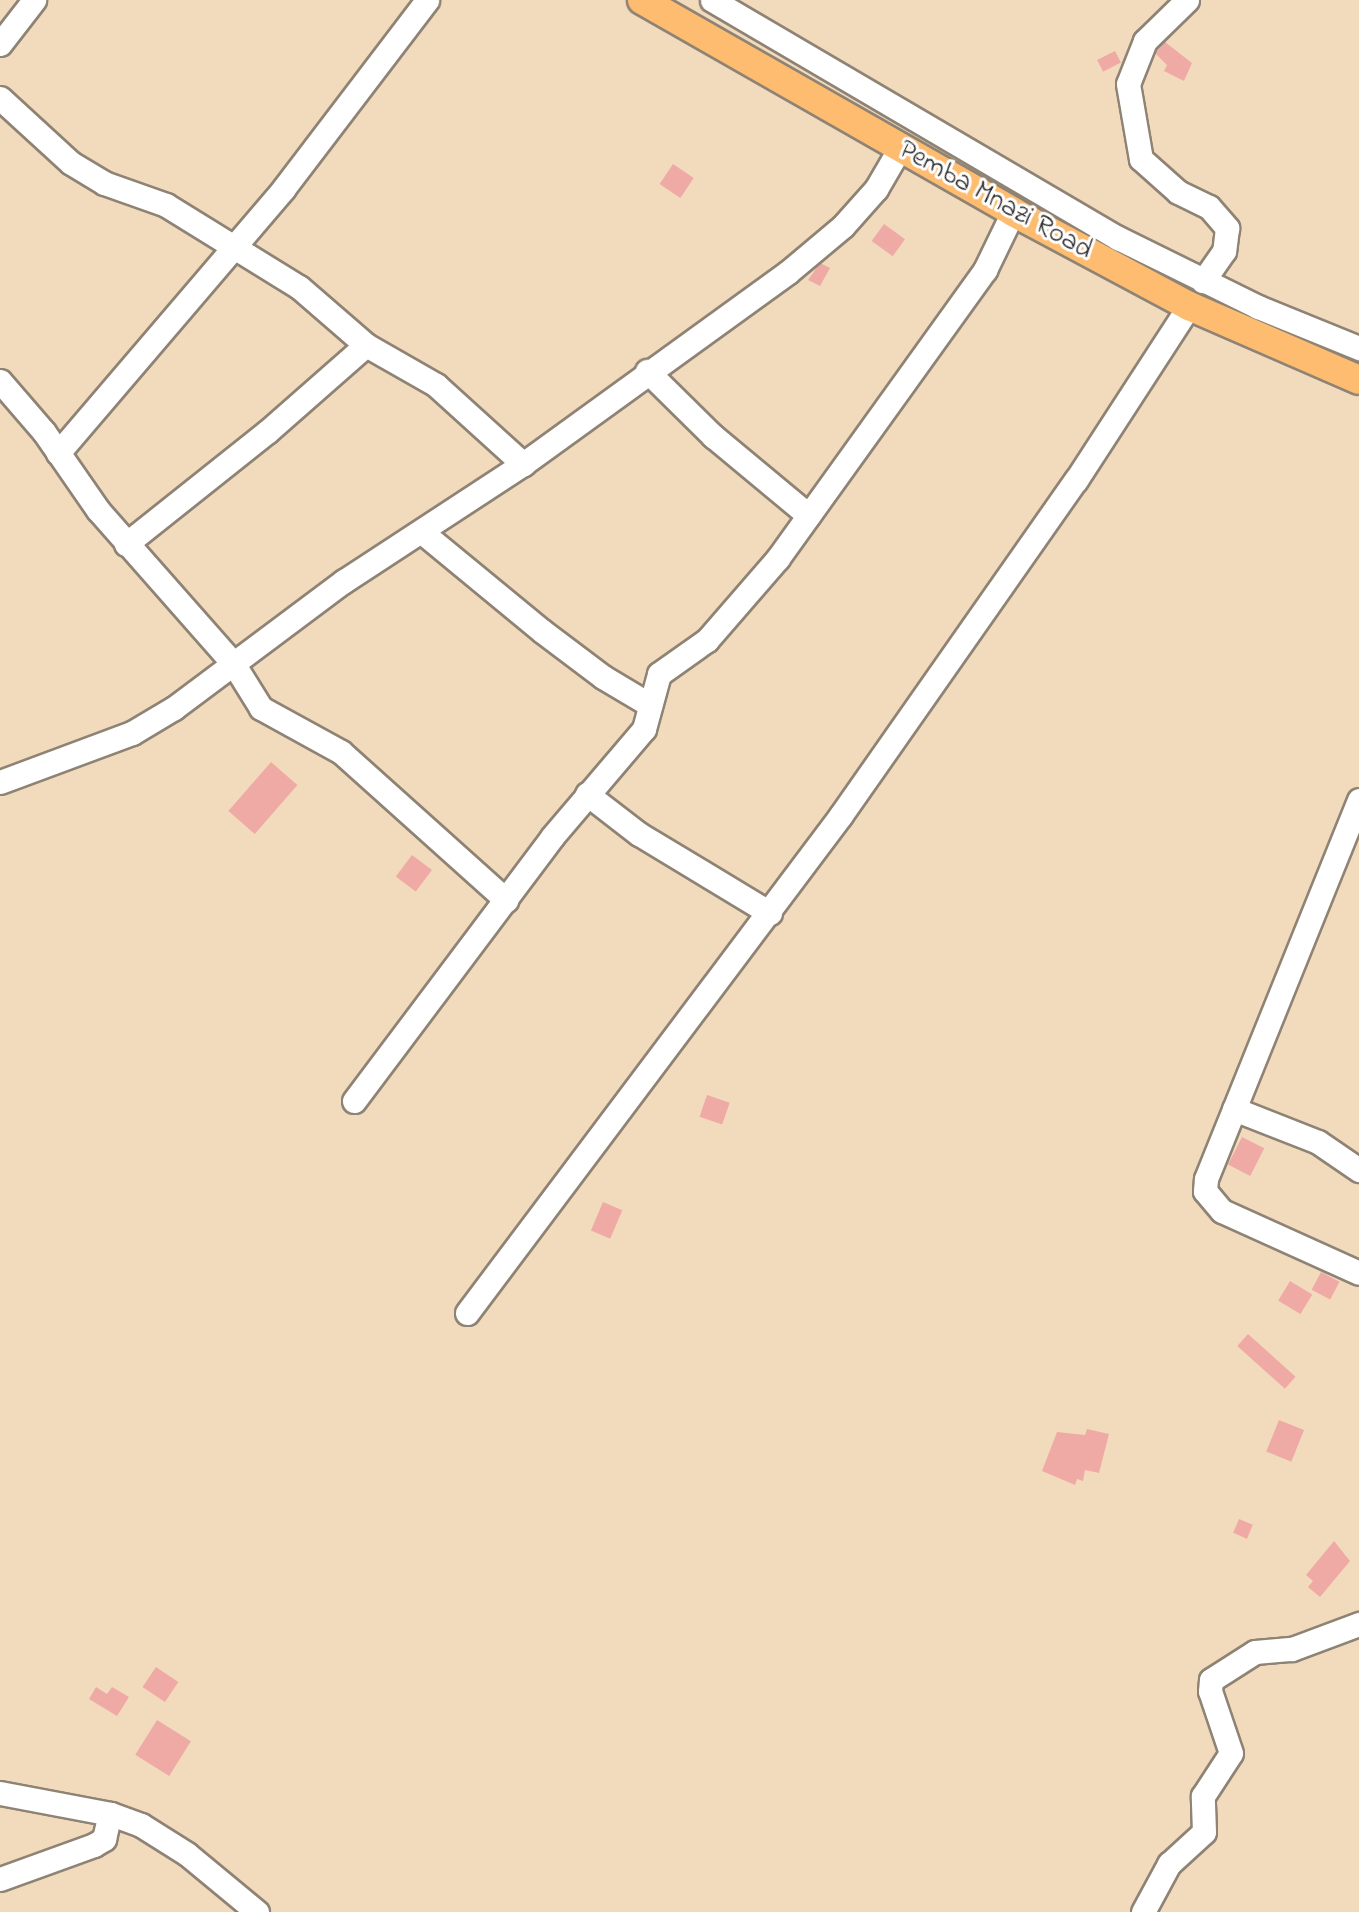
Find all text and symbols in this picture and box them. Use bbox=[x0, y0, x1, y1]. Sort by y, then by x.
street label: Pemba Mnazi Road bbox=[892, 134, 1098, 268]

